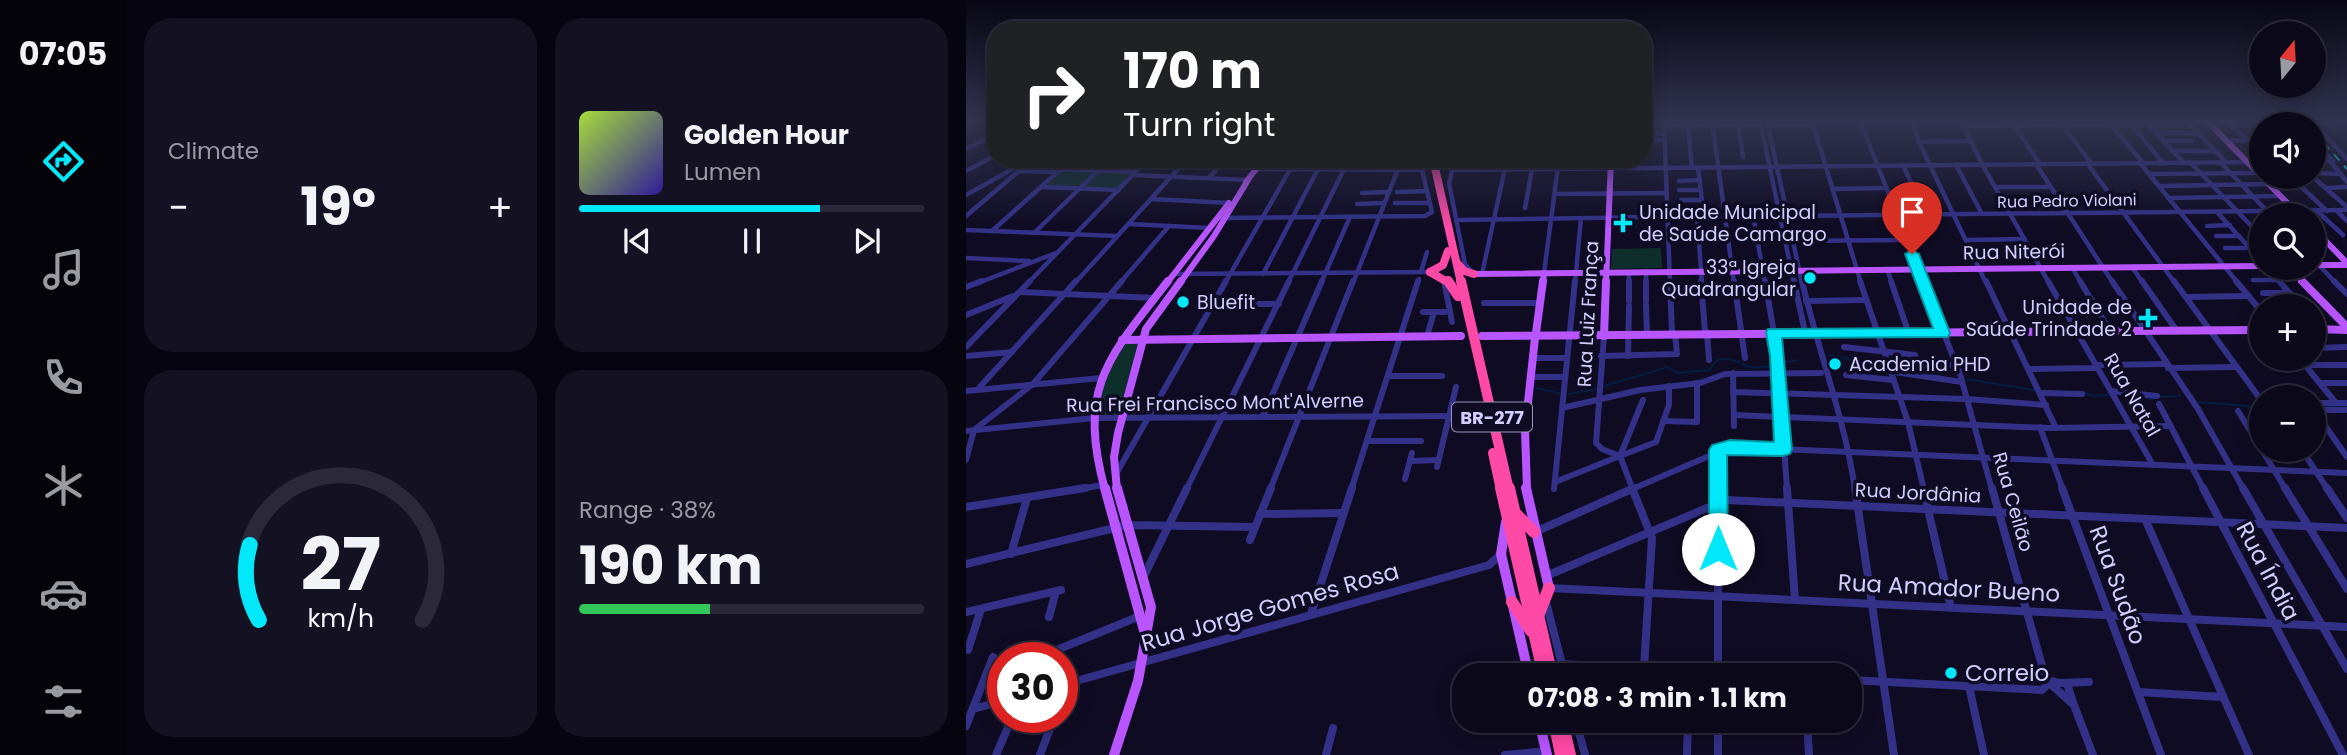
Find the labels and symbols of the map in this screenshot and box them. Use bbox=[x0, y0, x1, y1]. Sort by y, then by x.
north arrow bbox=[2249, 21, 2326, 98]
pin bbox=[1882, 182, 1942, 254]
street label: Rua Pedro Violani bbox=[1997, 188, 2137, 214]
place label: Unidade Municipal de Saúde Camargo bbox=[1639, 199, 1827, 248]
marker: Unidade Municipal de Saúde Camargo bbox=[1613, 213, 1633, 233]
street label: Rua Niterói bbox=[1963, 238, 2065, 266]
street label: Rua Luiz França bbox=[1571, 240, 1605, 388]
place label: 33ª Igreja Quadrangular bbox=[1661, 254, 1796, 303]
marker: 33ª Igreja Quadrangular bbox=[1802, 270, 1818, 286]
place label: Bluefit bbox=[1197, 289, 1255, 316]
marker: Bluefit bbox=[1175, 294, 1191, 310]
place label: Unidade de Saúde Trindade 2 bbox=[1966, 294, 2132, 343]
marker: Unidade de Saúde Trindade 2 bbox=[2138, 308, 2158, 328]
street label: Rua Natal bbox=[2097, 348, 2167, 442]
place label: Academia PHD bbox=[1849, 351, 1991, 378]
marker: Academia PHD bbox=[1827, 356, 1843, 372]
street label: Rua Frei Francisco Mont'Alverne bbox=[1066, 387, 1364, 419]
road number: BR-277 bbox=[1452, 402, 1532, 432]
street label: Rua Ceilão bbox=[1986, 449, 2040, 555]
street label: Rua Jordânia bbox=[1854, 476, 1982, 510]
position arrow bbox=[1681, 512, 1755, 586]
street label: Rua Índia bbox=[2229, 516, 2307, 626]
street label: Rua Sudão bbox=[2082, 521, 2154, 649]
street label: Rua Jorge Gomes Rosa bbox=[1137, 555, 1403, 659]
street label: Rua Amador Bueno bbox=[1837, 566, 2061, 610]
speed limit sign: 30 bbox=[987, 642, 1078, 733]
place label: Correio bbox=[1965, 657, 2049, 689]
marker: Correio bbox=[1943, 665, 1959, 681]

